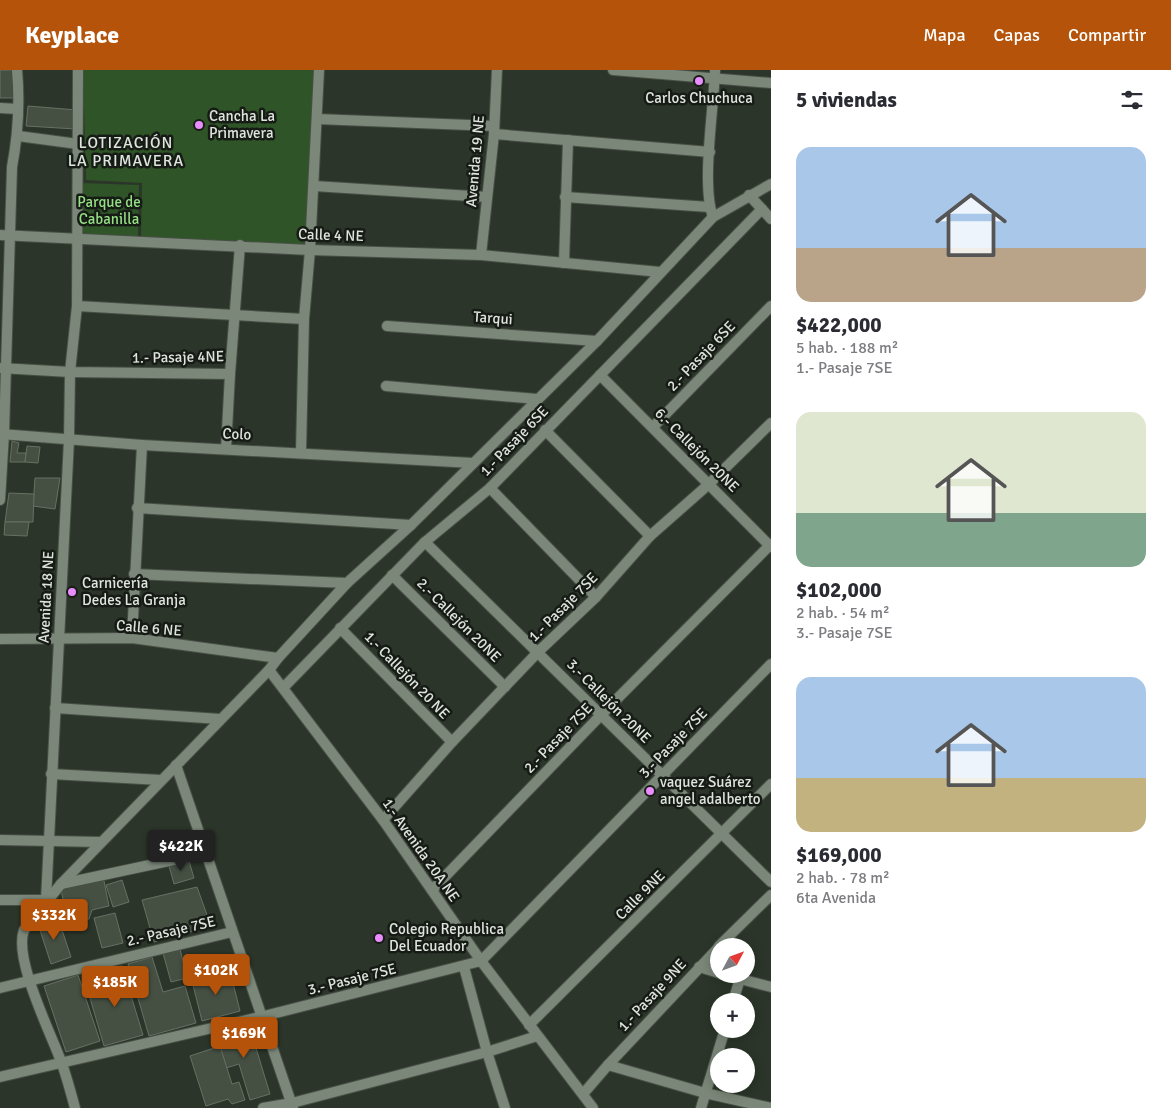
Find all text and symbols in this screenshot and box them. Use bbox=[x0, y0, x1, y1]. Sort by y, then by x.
text: Keyplace bbox=[25, 20, 119, 50]
text: Mapa bbox=[923, 24, 966, 46]
text: Capas bbox=[994, 24, 1040, 46]
text: Compartir bbox=[1068, 24, 1146, 46]
marker: Carlos Chuchuca bbox=[693, 75, 705, 87]
icon: filters bbox=[1118, 86, 1146, 114]
text: 5 viviendas bbox=[796, 87, 897, 113]
place label: Carlos Chuchuca bbox=[645, 89, 753, 107]
place label: Cancha La Primavera bbox=[209, 107, 275, 142]
street label: Avenida 19 NE bbox=[462, 114, 488, 208]
marker: Cancha La Primavera bbox=[193, 119, 205, 131]
district label: LOTIZACIÓN LA PRIMAVERA bbox=[68, 133, 184, 171]
icon: home bbox=[926, 180, 1016, 270]
park label: Parque de Cabanilla bbox=[77, 193, 141, 228]
street label: Calle 4 NE bbox=[298, 225, 364, 245]
street label: Tarqui bbox=[473, 308, 513, 328]
text: $422,000 bbox=[796, 312, 882, 338]
street label: 2.- Pasaje 6SE bbox=[663, 317, 739, 395]
text: 5 hab. · 188 m² bbox=[796, 338, 898, 358]
street label: 1.- Pasaje 4NE bbox=[132, 347, 224, 367]
text: 1.- Pasaje 7SE bbox=[796, 358, 893, 378]
street label: 1.- Pasaje 6SE bbox=[476, 402, 552, 480]
street label: 6.- Callejón 20NE bbox=[651, 404, 743, 496]
street label: Colo bbox=[222, 424, 252, 444]
icon: home bbox=[926, 445, 1016, 535]
street label: Avenida 18 NE bbox=[35, 550, 57, 644]
street label: 1.- Pasaje 7SE bbox=[525, 569, 601, 645]
place label: Carnicería Dedes La Granja bbox=[82, 574, 186, 609]
street label: 2.- Callejón 20NE bbox=[413, 574, 505, 666]
text: $102,000 bbox=[796, 577, 882, 603]
marker: Carnicería Dedes La Granja bbox=[66, 586, 78, 598]
text: 2 hab. · 54 m² bbox=[796, 603, 890, 623]
street label: Calle 6 NE bbox=[115, 616, 183, 640]
text: 3.- Pasaje 7SE bbox=[796, 623, 893, 643]
street label: 1.- Callejón 20 NE bbox=[361, 627, 453, 723]
street label: 3.- Callejón 20NE bbox=[563, 655, 655, 747]
street label: 2.- Pasaje 7SE bbox=[520, 699, 596, 777]
street label: 3.- Pasaje 7SE bbox=[635, 704, 711, 782]
icon: home bbox=[926, 710, 1016, 800]
place label: vaquez Suárez angel adalberto bbox=[660, 773, 761, 808]
marker: vaquez Suárez angel adalberto bbox=[644, 785, 656, 797]
street label: 1.- Avenida 20A NE bbox=[379, 795, 463, 905]
pin: $422K bbox=[146, 830, 216, 872]
text: $422K bbox=[159, 836, 203, 856]
text: $169,000 bbox=[796, 842, 882, 868]
street label: Calle 9NE bbox=[611, 866, 669, 924]
text: 2 hab. · 78 m² bbox=[796, 868, 890, 888]
text: 6ta Avenida bbox=[796, 888, 876, 908]
pin: $332K bbox=[19, 898, 89, 941]
text: $332K bbox=[32, 905, 76, 925]
street label: 2.- Pasaje 7SE bbox=[125, 912, 217, 950]
place label: Colegio Republica Del Ecuador bbox=[389, 920, 504, 955]
marker: Colegio Republica Del Ecuador bbox=[373, 932, 385, 944]
north arrow bbox=[710, 938, 755, 982]
map controls bbox=[710, 938, 755, 1093]
pin: $102K bbox=[181, 954, 251, 996]
street label: 1.- Pasaje 9NE bbox=[614, 955, 690, 1035]
street label: 3.- Pasaje 7SE bbox=[306, 959, 398, 999]
text: $102K bbox=[194, 960, 238, 980]
pin: $185K bbox=[80, 966, 150, 1008]
text: $185K bbox=[93, 972, 137, 992]
button: + bbox=[710, 993, 755, 1038]
pin: $169K bbox=[209, 1016, 279, 1059]
text: $169K bbox=[222, 1023, 266, 1043]
button: − bbox=[710, 1048, 755, 1093]

